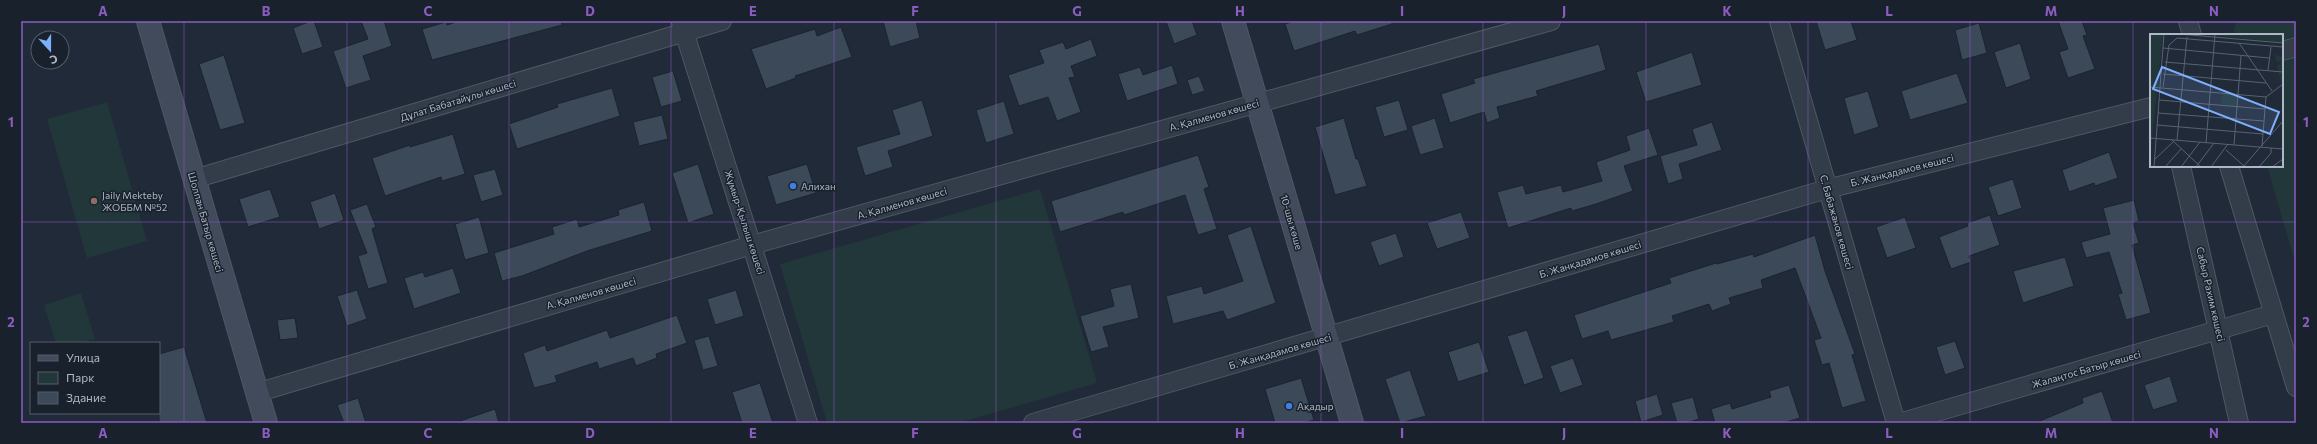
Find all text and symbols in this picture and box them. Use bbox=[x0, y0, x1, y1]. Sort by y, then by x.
text: A bbox=[98, 3, 108, 19]
text: B bbox=[262, 3, 271, 19]
text: C bbox=[424, 3, 433, 19]
text: D bbox=[585, 3, 595, 19]
text: E bbox=[749, 3, 757, 19]
text: F bbox=[911, 3, 919, 19]
text: G bbox=[1072, 3, 1082, 19]
text: H bbox=[1235, 3, 1245, 19]
text: I bbox=[1400, 3, 1404, 19]
text: J bbox=[1562, 3, 1566, 19]
text: K bbox=[1722, 3, 1732, 19]
text: L bbox=[1885, 3, 1893, 19]
text: M bbox=[2045, 3, 2057, 19]
text: N bbox=[2209, 3, 2219, 19]
north arrow bbox=[30, 30, 70, 70]
inset map bbox=[2150, 34, 2283, 167]
text: С bbox=[47, 52, 60, 67]
street label: Дұлат Бабатайұлы көшесі bbox=[399, 77, 517, 123]
street label: А. Қалменов көшесі bbox=[1168, 96, 1260, 134]
text: 1 bbox=[8, 114, 14, 130]
text: 1 bbox=[2303, 114, 2309, 130]
street label: Б. Жанқадамов көшесі bbox=[1849, 151, 1955, 189]
street label: Жұмыр-Қылыш көшесі bbox=[722, 168, 768, 276]
street label: Шолпан Батыр көшесі bbox=[186, 170, 226, 274]
street label: С. Бабажанов көшесі bbox=[1818, 173, 1856, 271]
place label: Алихан bbox=[801, 180, 836, 192]
marker: Алихан bbox=[788, 181, 798, 191]
street label: А. Қалменов көшесі bbox=[856, 184, 948, 222]
place label: Jaily Mekteby ЖОББМ №52 bbox=[102, 189, 168, 213]
street label: 10-шы көше bbox=[1278, 193, 1306, 251]
marker: Jaily Mekteby ЖОББМ №52 bbox=[89, 196, 99, 206]
street label: Б. Жанқадамов көшесі bbox=[1538, 238, 1642, 280]
street label: Сабыр Рахим көшесі bbox=[2194, 245, 2228, 343]
street label: А. Қалменов көшесі bbox=[545, 274, 637, 312]
text: 2 bbox=[7, 314, 15, 330]
text: 2 bbox=[2302, 314, 2310, 330]
street label: Б. Жанқадамов көшесі bbox=[1227, 331, 1333, 371]
legend bbox=[30, 342, 160, 414]
street label: Жалаңтос Батыр көшесі bbox=[2030, 348, 2142, 390]
text: Улица bbox=[66, 350, 100, 364]
text: Парк bbox=[66, 370, 95, 384]
text: Здание bbox=[66, 390, 106, 404]
place label: Ақадыр bbox=[1297, 400, 1334, 412]
marker: Ақадыр bbox=[1284, 401, 1294, 411]
text: A bbox=[98, 425, 108, 441]
text: B bbox=[262, 425, 271, 441]
text: C bbox=[424, 425, 433, 441]
text: D bbox=[585, 425, 595, 441]
text: E bbox=[749, 425, 757, 441]
text: F bbox=[911, 425, 919, 441]
text: G bbox=[1072, 425, 1082, 441]
text: H bbox=[1235, 425, 1245, 441]
text: I bbox=[1400, 425, 1404, 441]
text: J bbox=[1562, 425, 1566, 441]
text: K bbox=[1722, 425, 1732, 441]
text: L bbox=[1885, 425, 1893, 441]
text: M bbox=[2045, 425, 2057, 441]
text: N bbox=[2209, 425, 2219, 441]

